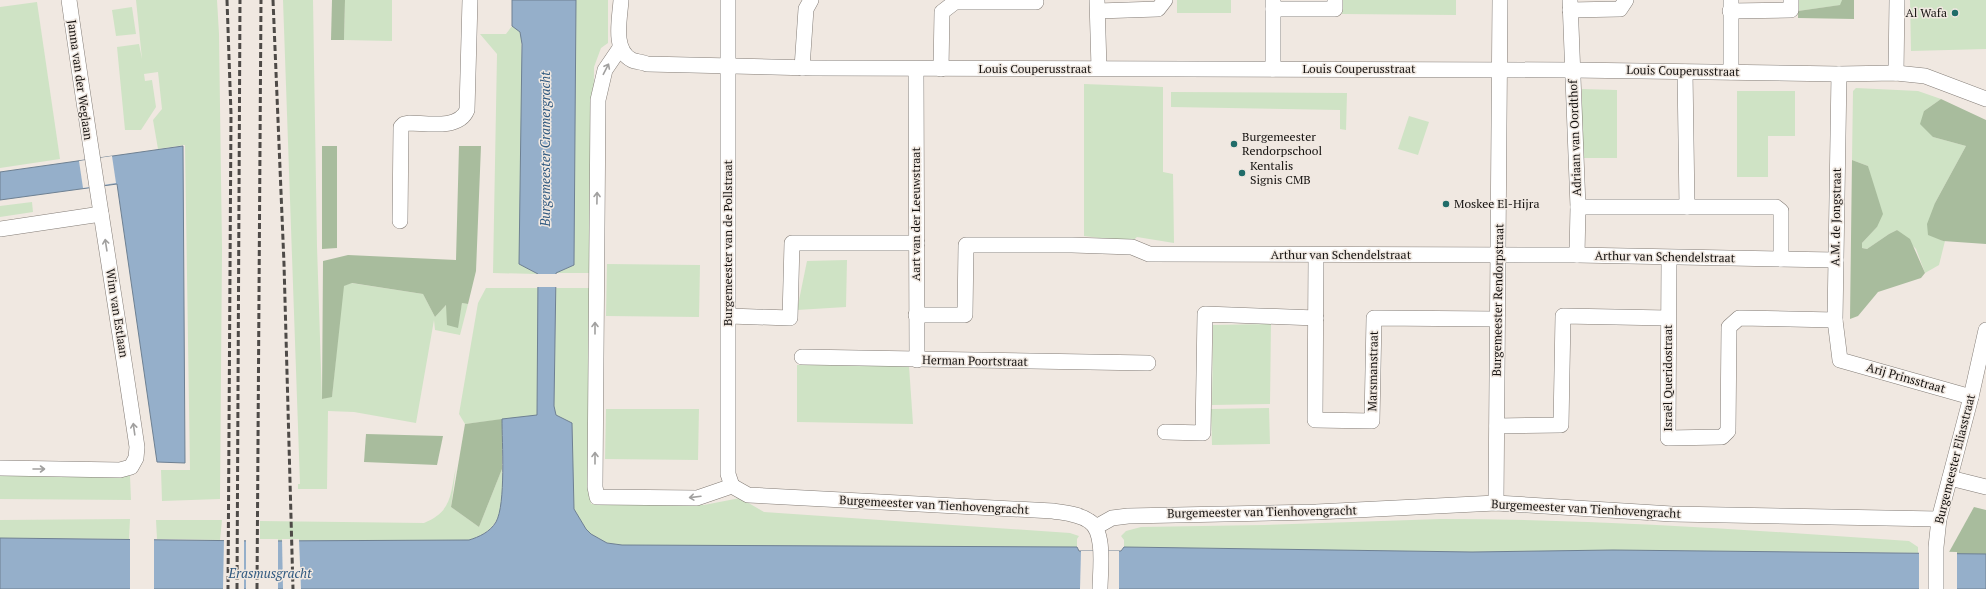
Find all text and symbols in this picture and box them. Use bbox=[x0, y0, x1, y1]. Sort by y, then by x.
place label: Al Wafa bbox=[1906, 5, 1947, 20]
marker: Al Wafa bbox=[1950, 8, 1960, 18]
street label: Janna van der Weglaan bbox=[65, 19, 96, 141]
street label: Louis Couperusstraat bbox=[978, 61, 1092, 76]
street label: Louis Couperusstraat bbox=[1302, 61, 1416, 76]
street label: Louis Couperusstraat bbox=[1626, 62, 1740, 79]
one-way arrow bbox=[603, 63, 611, 75]
water label: Burgemeester Cramergracht bbox=[536, 71, 554, 228]
street label: Adriaan van Oordthof bbox=[1565, 79, 1584, 196]
place label: Burgemeester Rendorpschool bbox=[1242, 129, 1322, 158]
marker: Burgemeester Rendorpschool bbox=[1229, 139, 1239, 149]
street label: Aart van der Leeuwstraat bbox=[908, 147, 923, 281]
place label: Kentalis Signis CMB bbox=[1250, 158, 1311, 187]
street label: Burgemeester van de Pollstraat bbox=[720, 159, 735, 326]
street label: A.M. de Jongstraat bbox=[1827, 167, 1844, 266]
marker: Kentalis Signis CMB bbox=[1237, 168, 1247, 178]
one-way arrow bbox=[593, 192, 601, 205]
place label: Moskee El-Hijra bbox=[1454, 196, 1539, 211]
marker: Moskee El-Hijra bbox=[1441, 199, 1451, 209]
street label: Burgemeester Rendorpstraat bbox=[1489, 223, 1506, 377]
one-way arrow bbox=[102, 239, 110, 252]
street label: Arthur van Schendelstraat bbox=[1271, 247, 1412, 262]
street label: Arthur van Schendelstraat bbox=[1595, 248, 1736, 265]
street label: Wim van Estlaan bbox=[103, 267, 132, 358]
one-way arrow bbox=[591, 322, 599, 335]
street label: Israël Queridostraat bbox=[1660, 324, 1675, 431]
street label: Marsmanstraat bbox=[1364, 330, 1381, 411]
street label: Herman Poortstraat bbox=[922, 352, 1029, 369]
street label: Arij Prinsstraat bbox=[1865, 359, 1948, 396]
street label: Burgemeester Eliasstraat bbox=[1931, 392, 1978, 525]
one-way arrow bbox=[130, 423, 138, 436]
one-way arrow bbox=[591, 452, 599, 465]
one-way arrow bbox=[32, 465, 45, 473]
street label: Burgemeester van Tienhovengracht bbox=[839, 492, 1030, 517]
one-way arrow bbox=[689, 493, 702, 501]
street label: Burgemeester van Tienhovengracht bbox=[1491, 496, 1682, 521]
street label: Burgemeester van Tienhovengracht bbox=[1167, 502, 1358, 521]
water label: Erasmusgracht bbox=[227, 564, 312, 582]

